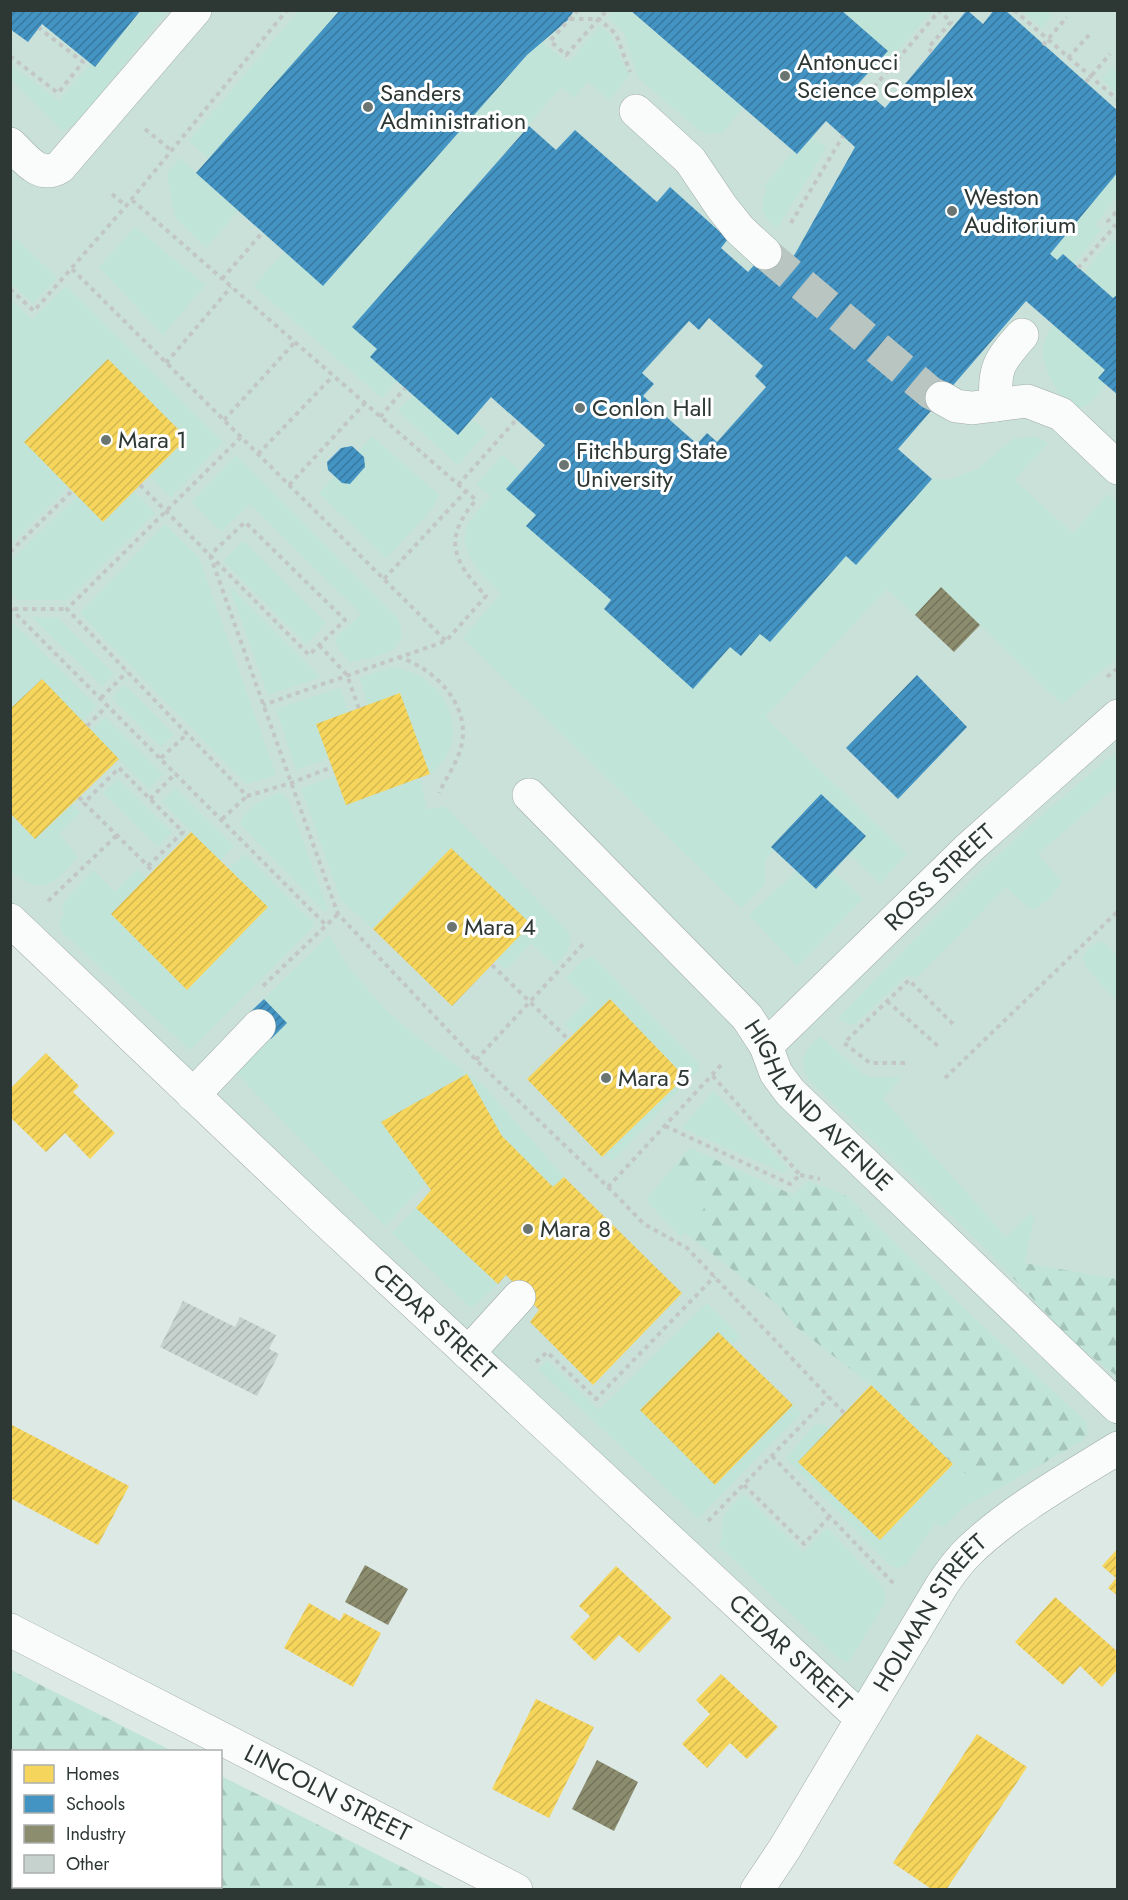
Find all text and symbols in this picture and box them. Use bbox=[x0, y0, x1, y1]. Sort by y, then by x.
place label: Antonucci Science Complex bbox=[797, 44, 974, 107]
marker: Antonucci Science Complex bbox=[778, 69, 792, 83]
place label: Sanders Administration bbox=[380, 75, 526, 138]
marker: Sanders Administration bbox=[361, 100, 375, 114]
place label: Weston Auditorium bbox=[964, 179, 1077, 242]
marker: Weston Auditorium bbox=[945, 204, 959, 218]
place label: Conlon Hall bbox=[592, 390, 712, 425]
marker: Conlon Hall bbox=[573, 401, 587, 415]
place label: Mara 1 bbox=[118, 422, 187, 457]
marker: Mara 1 bbox=[99, 433, 113, 447]
place label: Fitchburg State University bbox=[576, 433, 728, 496]
marker: Fitchburg State University bbox=[557, 458, 571, 472]
street label: ROSS STREET bbox=[876, 815, 1002, 939]
place label: Mara 4 bbox=[464, 909, 536, 944]
marker: Mara 4 bbox=[445, 920, 459, 934]
street label: HIGHLAND AVENUE bbox=[736, 1012, 901, 1199]
place label: Mara 5 bbox=[618, 1060, 690, 1095]
marker: Mara 5 bbox=[599, 1071, 613, 1085]
place label: Mara 8 bbox=[540, 1211, 611, 1246]
marker: Mara 8 bbox=[521, 1222, 535, 1236]
street label: CEDAR STREET bbox=[365, 1255, 504, 1387]
street label: HOLMAN STREET bbox=[864, 1525, 994, 1698]
street label: CEDAR STREET bbox=[721, 1586, 860, 1718]
street label: LINCOLN STREET bbox=[239, 1735, 417, 1850]
legend bbox=[12, 1750, 222, 1888]
text: Homes bbox=[66, 1761, 119, 1787]
text: Schools bbox=[66, 1791, 125, 1817]
text: Industry bbox=[66, 1821, 126, 1847]
text: Other bbox=[66, 1851, 110, 1877]

